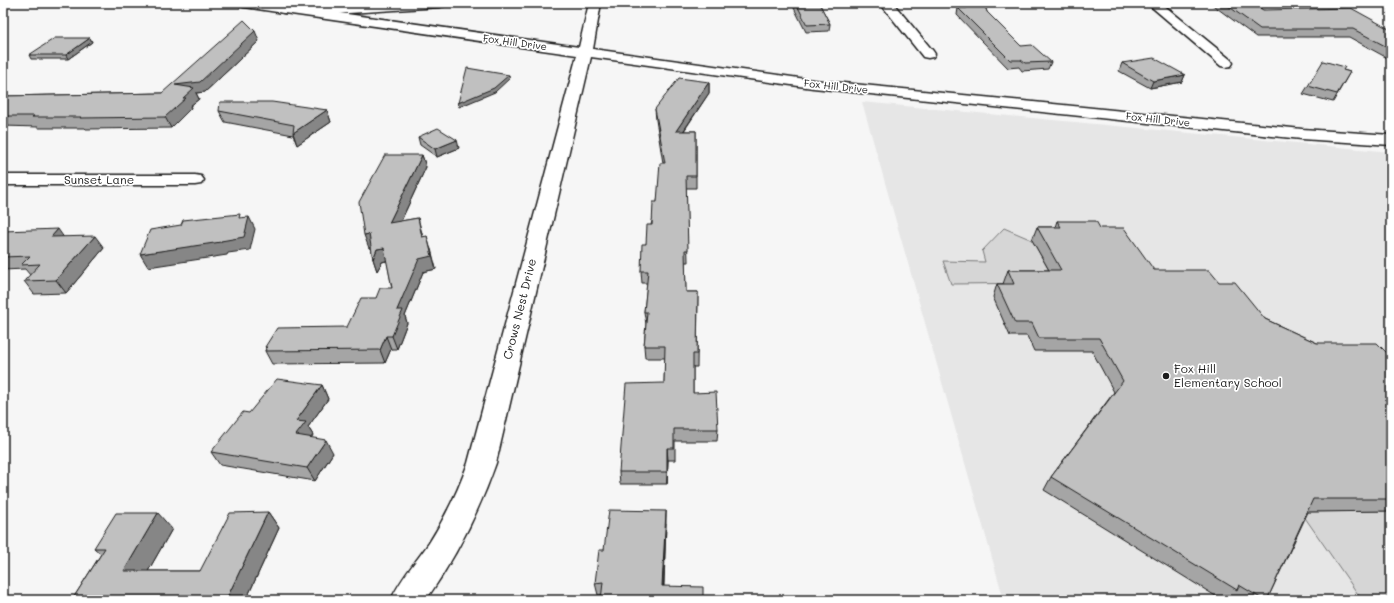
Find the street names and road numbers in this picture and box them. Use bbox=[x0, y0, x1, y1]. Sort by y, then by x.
street label: Fox Hill Drive bbox=[482, 31, 548, 53]
street label: Fox Hill Drive bbox=[803, 76, 869, 96]
street label: Fox Hill Drive bbox=[1125, 109, 1191, 129]
street label: Sunset Lane bbox=[64, 171, 134, 187]
street label: Crows Nest Drive bbox=[499, 257, 539, 361]

